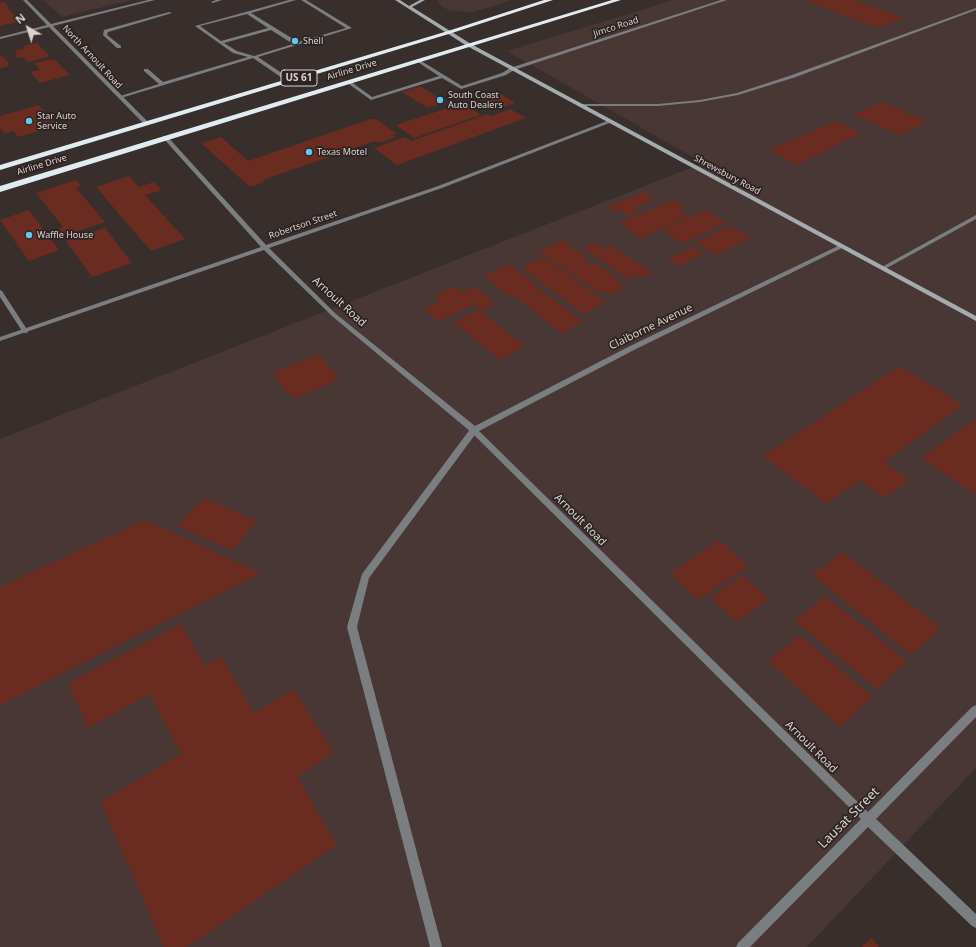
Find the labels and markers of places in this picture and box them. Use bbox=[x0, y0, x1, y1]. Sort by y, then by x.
marker: Shell bbox=[290, 36, 300, 46]
place label: Shell bbox=[303, 36, 323, 46]
place label: South Coast Auto Dealers bbox=[448, 90, 502, 111]
marker: South Coast Auto Dealers bbox=[435, 95, 445, 105]
place label: Star Auto Service bbox=[37, 111, 76, 132]
marker: Star Auto Service bbox=[24, 116, 34, 126]
marker: Texas Motel bbox=[304, 147, 314, 157]
place label: Texas Motel bbox=[317, 147, 367, 157]
marker: Waffle House bbox=[24, 230, 34, 240]
place label: Waffle House bbox=[37, 230, 93, 240]

